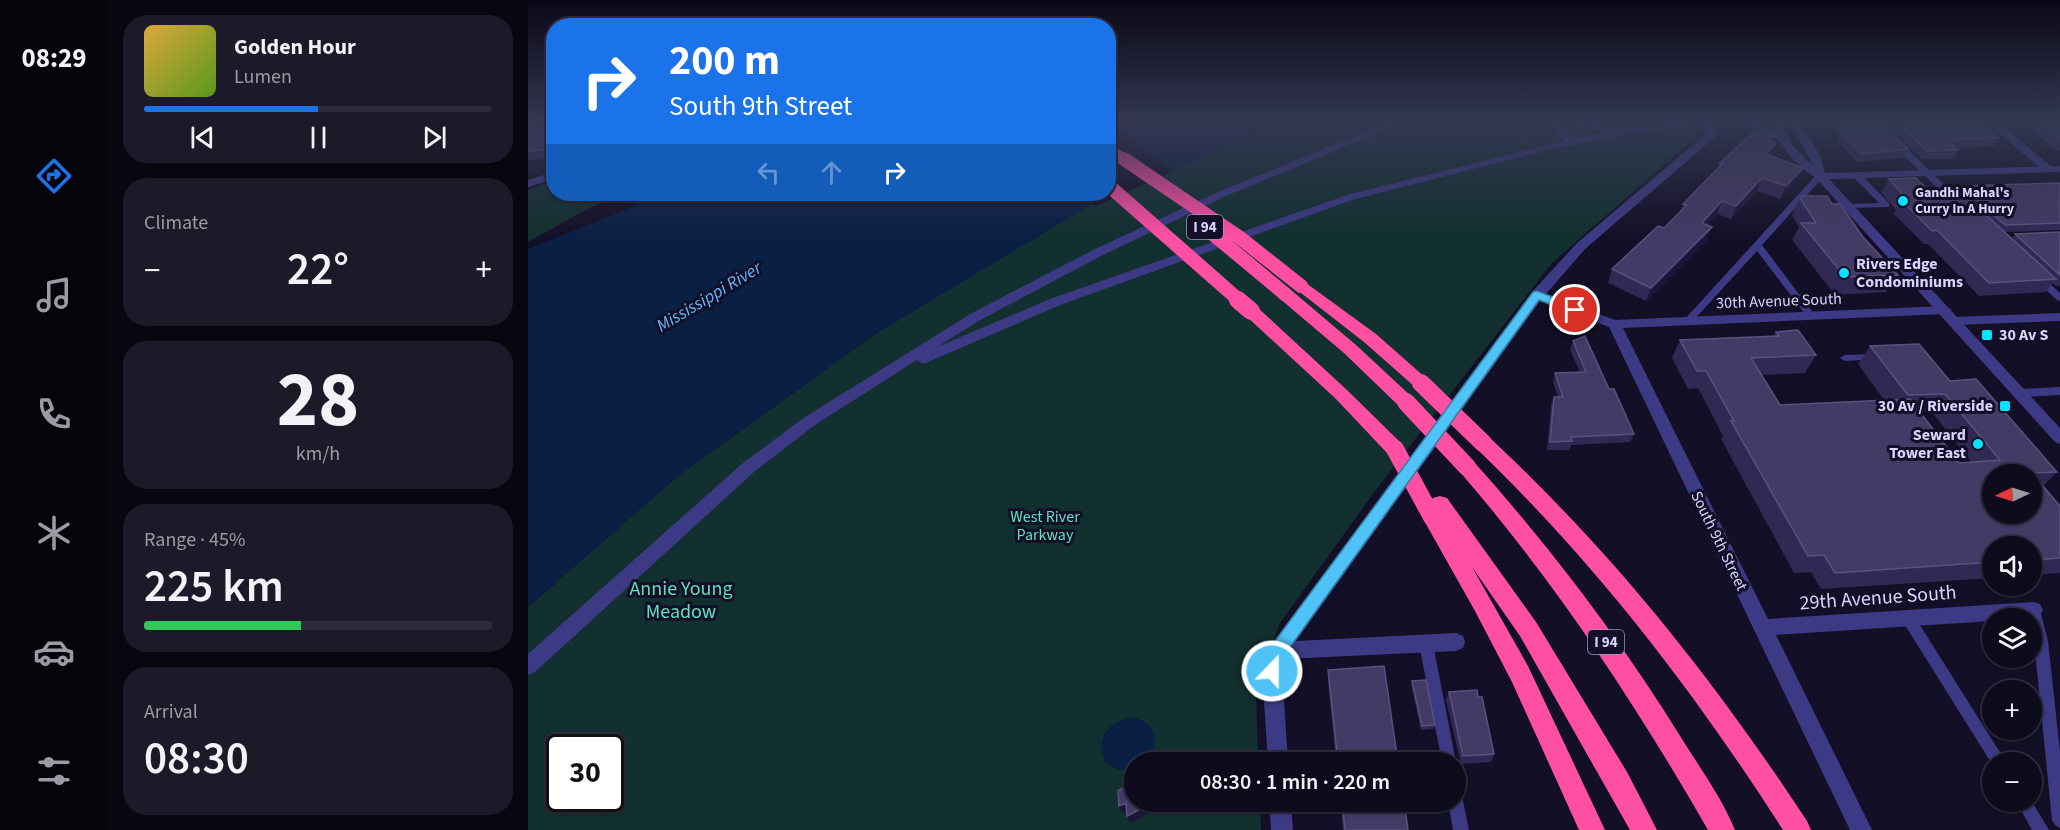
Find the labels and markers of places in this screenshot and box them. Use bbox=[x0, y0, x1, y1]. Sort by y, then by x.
place label: Gandhi Mahal's Curry In A Hurry bbox=[1915, 183, 2015, 219]
marker: Gandhi Mahal's Curry In A Hurry bbox=[1896, 194, 1910, 208]
place label: Rivers Edge Condominiums bbox=[1856, 253, 1963, 293]
marker: Rivers Edge Condominiums bbox=[1837, 266, 1851, 280]
pin bbox=[1549, 284, 1600, 335]
place label: 30 Av S bbox=[1999, 324, 2049, 346]
marker: 30 Av S bbox=[1980, 328, 1994, 342]
place label: 30 Av / Riverside bbox=[1878, 395, 1993, 417]
marker: 30 Av / Riverside bbox=[1998, 399, 2012, 413]
place label: Seward Tower East bbox=[1889, 424, 1966, 464]
marker: Seward Tower East bbox=[1971, 437, 1985, 451]

